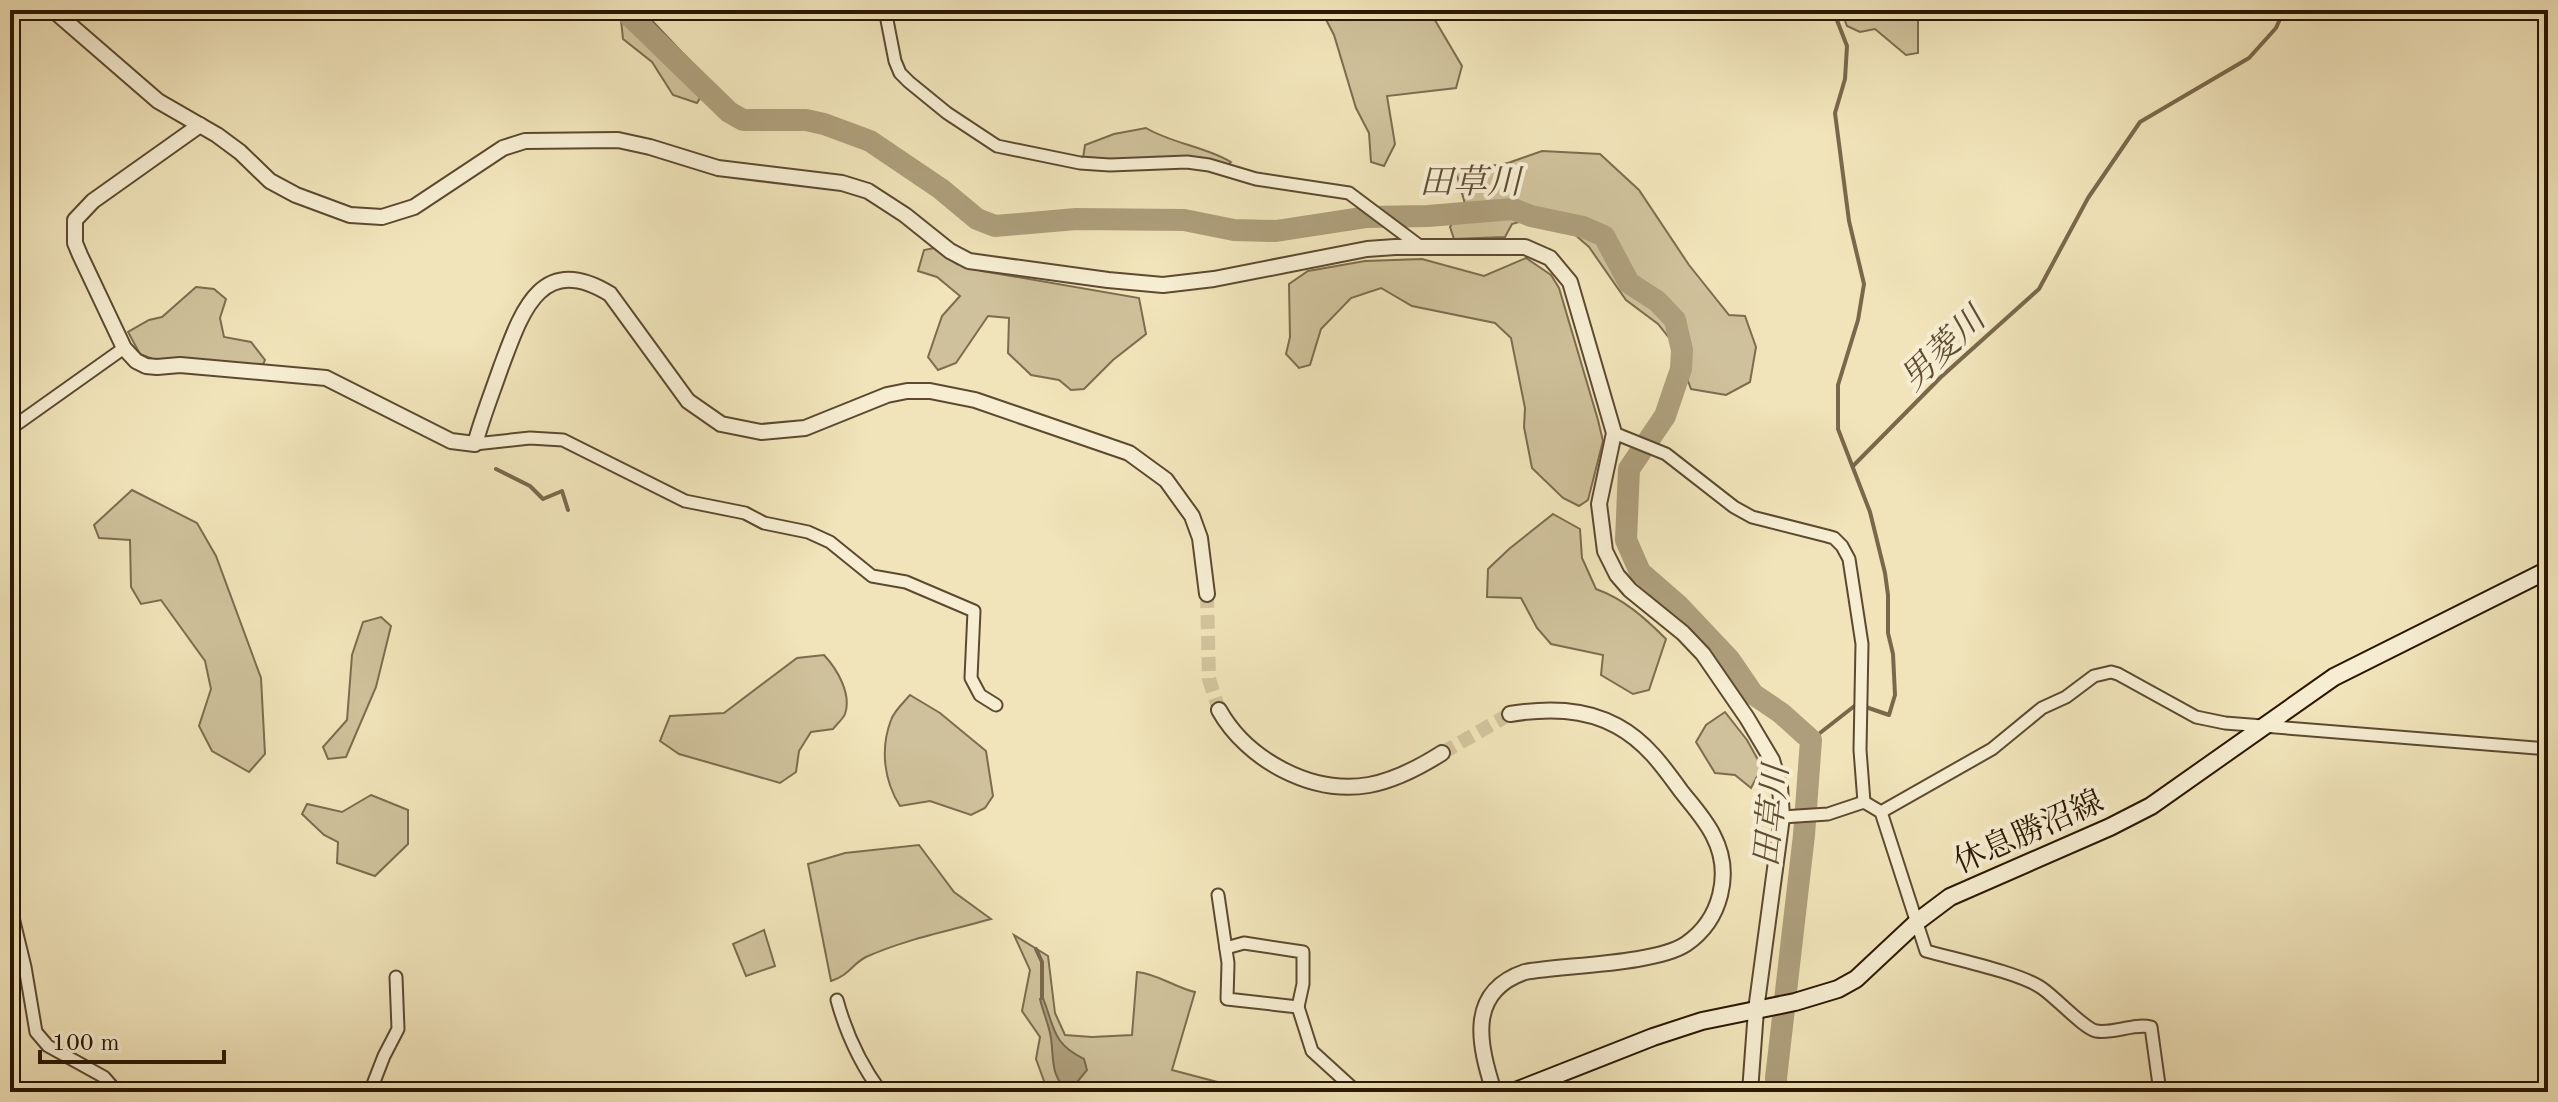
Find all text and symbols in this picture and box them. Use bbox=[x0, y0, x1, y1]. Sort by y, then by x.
water label: 田草川 bbox=[1419, 164, 1525, 201]
water label: 男菱川 bbox=[1894, 298, 1995, 398]
water label: 田草川 bbox=[1748, 760, 1796, 869]
street label: 休息勝沼線 bbox=[1948, 783, 2109, 881]
scale bar bbox=[40, 1014, 224, 1064]
text: 100 m bbox=[52, 1032, 120, 1056]

